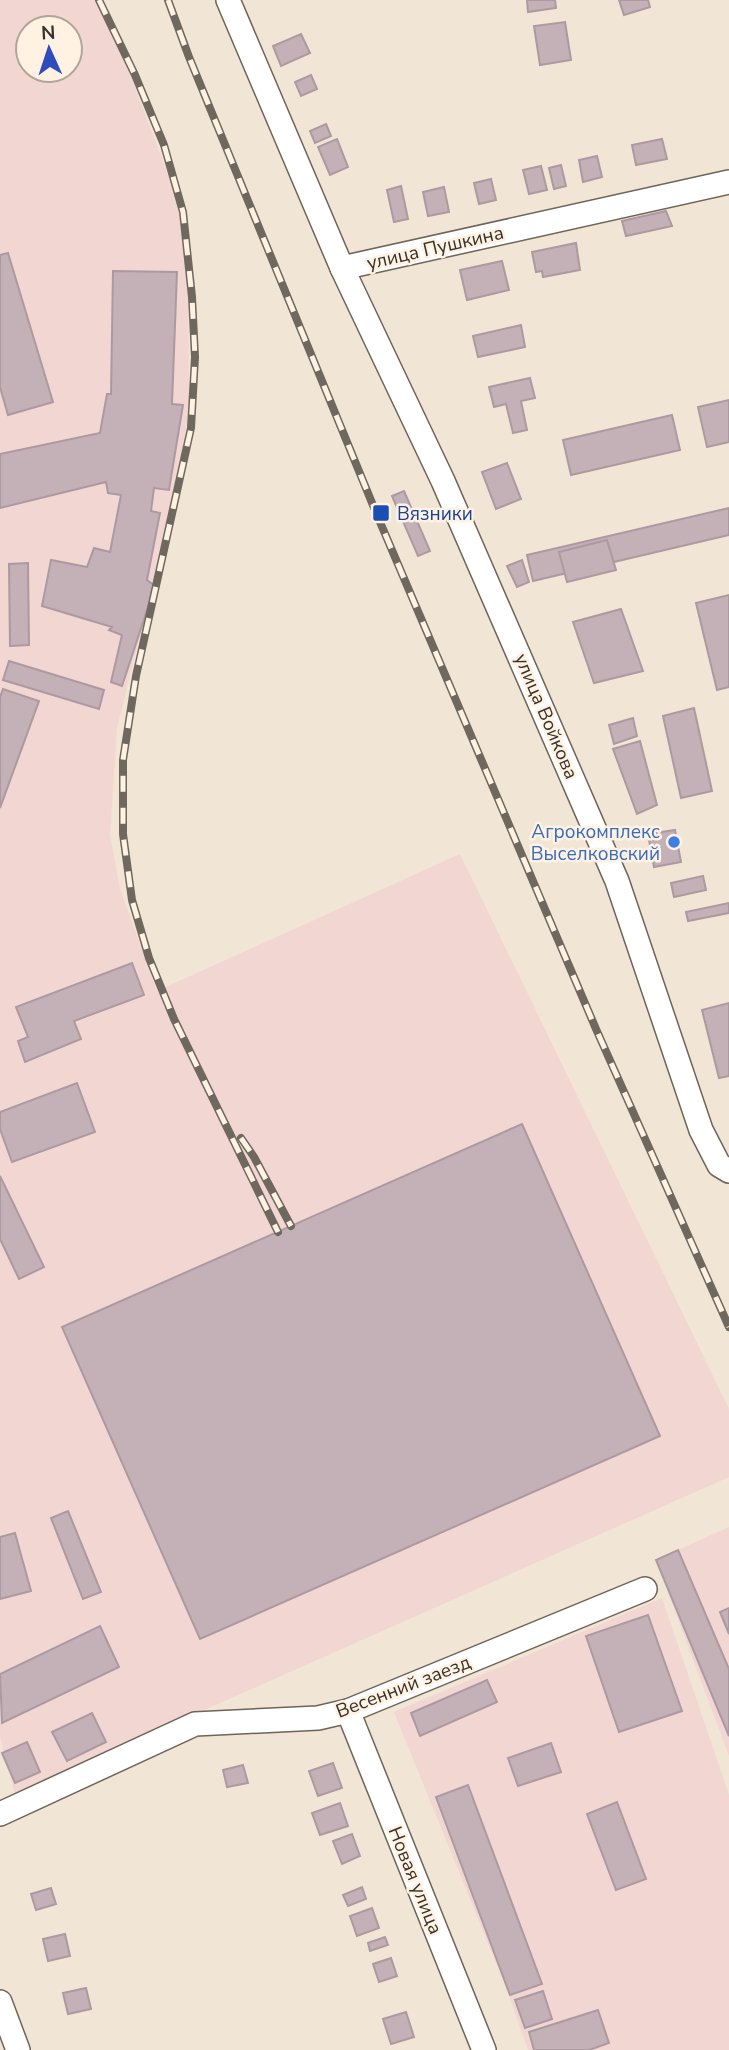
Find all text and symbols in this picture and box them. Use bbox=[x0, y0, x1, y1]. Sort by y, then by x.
north arrow bbox=[14, 14, 84, 84]
text: N bbox=[40, 20, 56, 46]
street label: улица Пушкина bbox=[364, 220, 506, 276]
place label: Вязники bbox=[397, 501, 473, 527]
marker: Вязники bbox=[371, 503, 391, 523]
street label: улица Войкова bbox=[508, 650, 584, 783]
place label: Агрокомплекс Выселковский bbox=[531, 819, 660, 867]
marker: Агрокомплекс Выселковский bbox=[666, 834, 682, 850]
street label: Весенний заезд bbox=[332, 1649, 475, 1725]
street label: Новая улица bbox=[382, 1823, 448, 1938]

